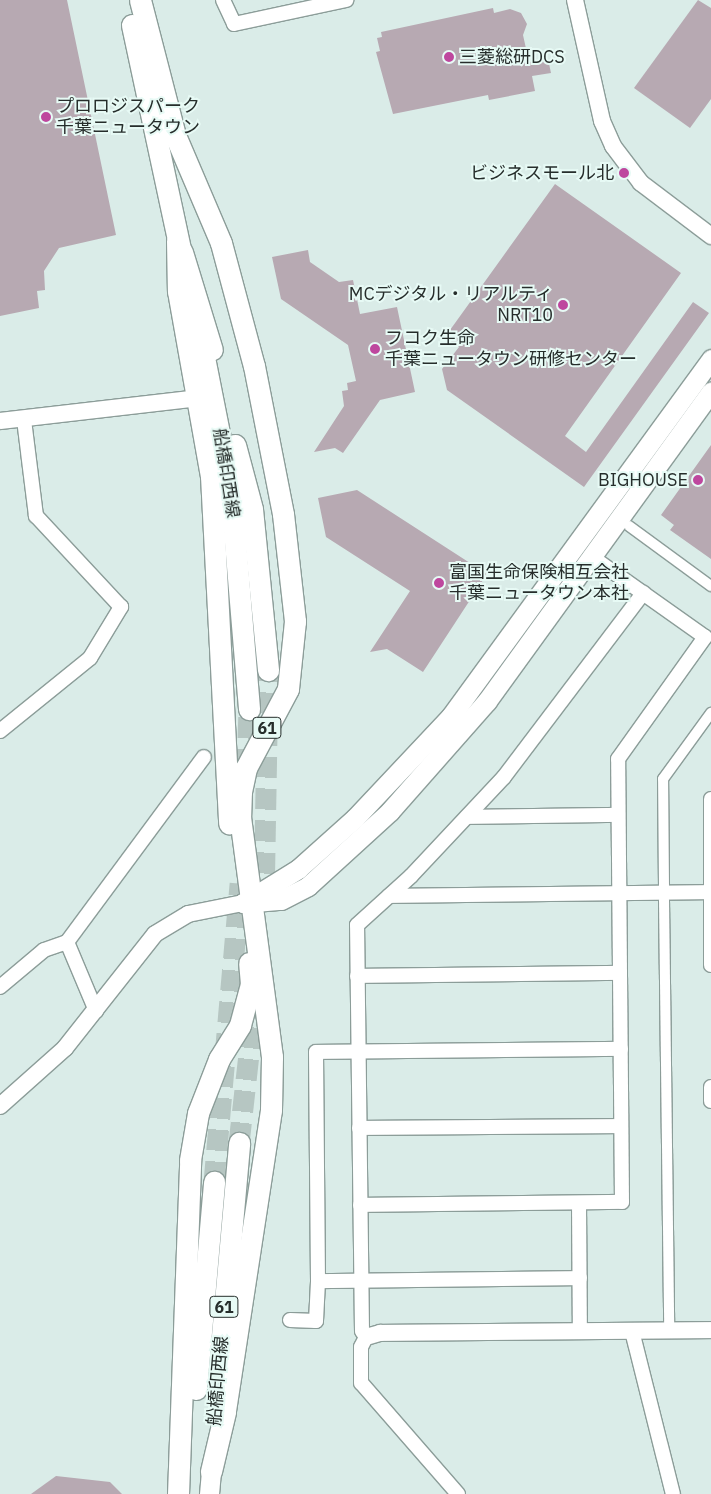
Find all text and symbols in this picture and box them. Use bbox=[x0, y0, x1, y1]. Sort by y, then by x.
place label: 三菱総研DCS bbox=[459, 46, 565, 68]
marker: 三菱総研DCS bbox=[443, 51, 455, 63]
place label: プロロジスパーク 千葉ニュータウン bbox=[56, 96, 200, 138]
marker: プロロジスパーク 千葉ニュータウン bbox=[40, 111, 52, 123]
place label: ビジネスモール北 bbox=[470, 162, 614, 184]
marker: ビジネスモール北 bbox=[618, 167, 630, 179]
place label: MCデジタル・リアルティ NRT10 bbox=[347, 284, 553, 326]
marker: MCデジタル・リアルティ NRT10 bbox=[557, 299, 569, 311]
place label: フコク生命 千葉ニュータウン研修センター bbox=[385, 328, 637, 370]
marker: フコク生命 千葉ニュータウン研修センター bbox=[369, 343, 381, 355]
street label: 船橋印西線 bbox=[208, 427, 244, 519]
place label: BIGHOUSE bbox=[598, 469, 688, 491]
marker: BIGHOUSE bbox=[692, 474, 704, 486]
place label: 富国生命保険相互会社 千葉ニュータウン本社 bbox=[449, 562, 629, 604]
marker: 富国生命保険相互会社 千葉ニュータウン本社 bbox=[433, 577, 445, 589]
road number: 61 bbox=[252, 714, 282, 741]
road number: 61 bbox=[209, 1294, 239, 1320]
street label: 船橋印西線 bbox=[203, 1335, 233, 1427]

